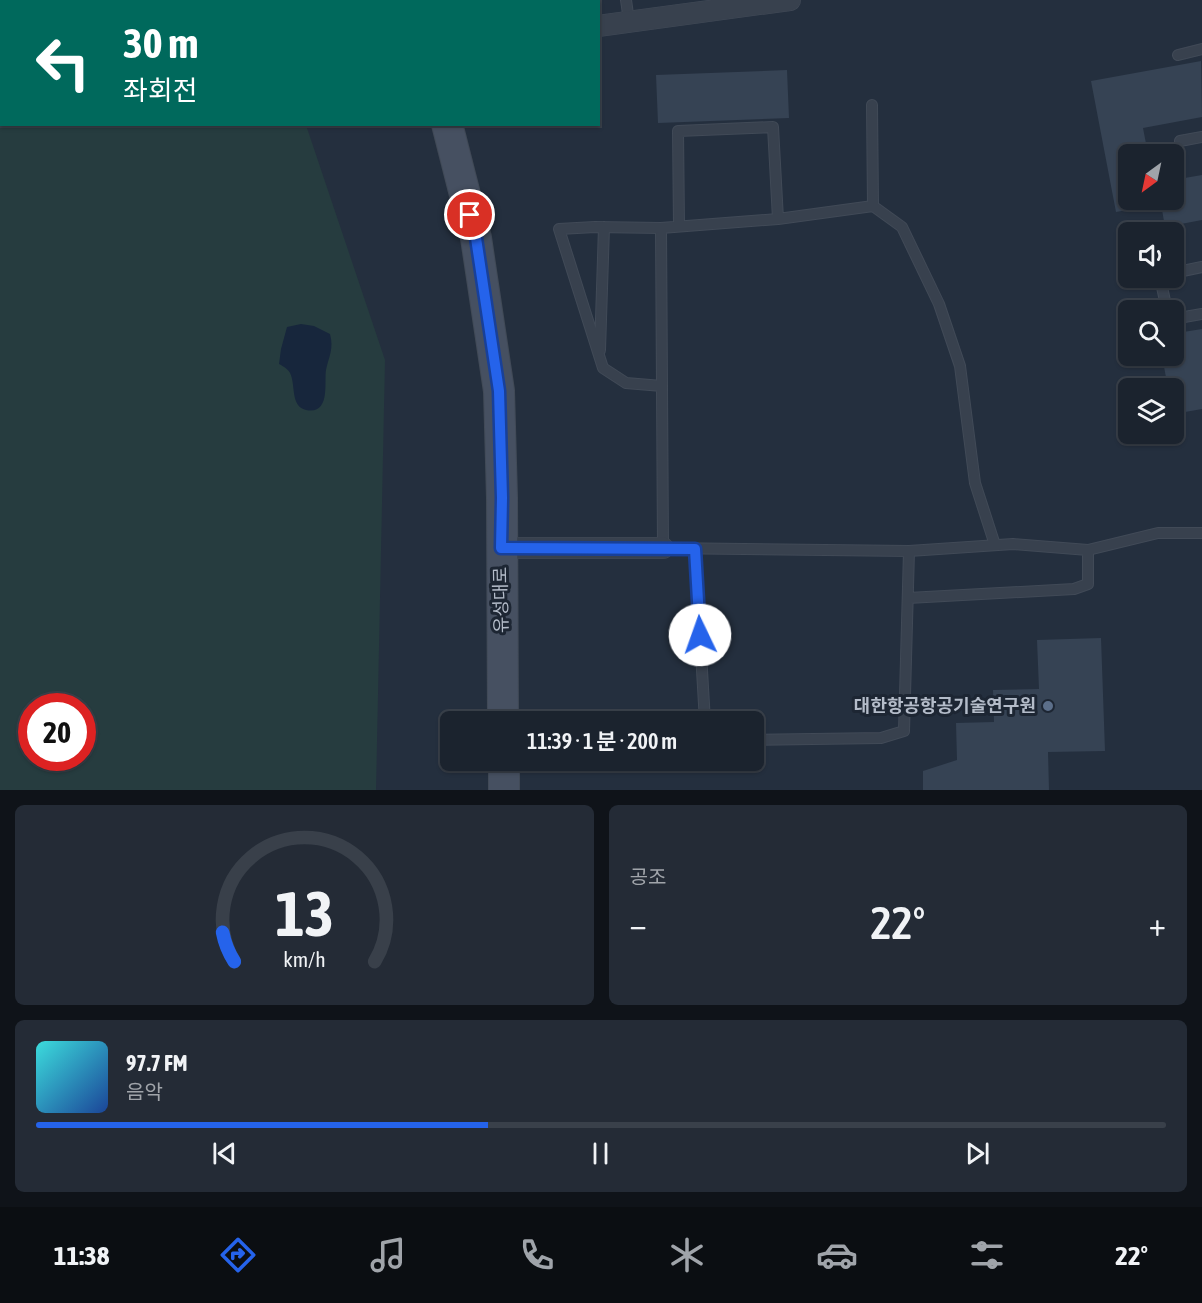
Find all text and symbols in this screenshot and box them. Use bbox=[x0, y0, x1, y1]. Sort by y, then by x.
text: 30 m bbox=[123, 19, 198, 67]
icon: left bbox=[24, 24, 102, 102]
text: 좌회전 bbox=[123, 75, 198, 106]
north arrow bbox=[1118, 144, 1184, 210]
map controls bbox=[1118, 144, 1184, 444]
pin bbox=[444, 189, 495, 240]
icon: arrive bbox=[453, 198, 486, 231]
button: sound bbox=[1118, 222, 1184, 288]
button: search bbox=[1118, 300, 1184, 366]
button: layers bbox=[1118, 378, 1184, 444]
street label: 유성대로 bbox=[489, 567, 512, 633]
position arrow bbox=[668, 603, 732, 667]
speed limit sign: 20 bbox=[18, 693, 96, 771]
place label: 대한항공항공기술연구원 bbox=[854, 695, 1036, 716]
marker: 대한항공항공기술연구원 bbox=[1041, 699, 1055, 713]
text: 11:39 · 1 분 · 200 m bbox=[527, 728, 677, 754]
text: 공조 bbox=[630, 865, 666, 888]
text: 13 bbox=[275, 878, 334, 949]
text: 22° bbox=[870, 897, 925, 949]
text: − bbox=[630, 905, 647, 943]
text: + bbox=[1149, 905, 1166, 943]
text: km/h bbox=[283, 947, 326, 972]
text: 97.7 FM bbox=[126, 1050, 188, 1076]
text: 음악 bbox=[126, 1080, 163, 1103]
icon: previous bbox=[208, 1137, 241, 1170]
icon: pause bbox=[584, 1137, 617, 1170]
icon: next bbox=[961, 1137, 994, 1170]
icon: directions bbox=[217, 1234, 259, 1276]
icon: music bbox=[367, 1234, 409, 1276]
icon: phone bbox=[516, 1234, 558, 1276]
icon: climate bbox=[666, 1234, 708, 1276]
icon: car bbox=[816, 1234, 858, 1276]
icon: filters bbox=[966, 1234, 1008, 1276]
text: 11:38 bbox=[54, 1240, 109, 1271]
text: 22° bbox=[1115, 1240, 1148, 1271]

